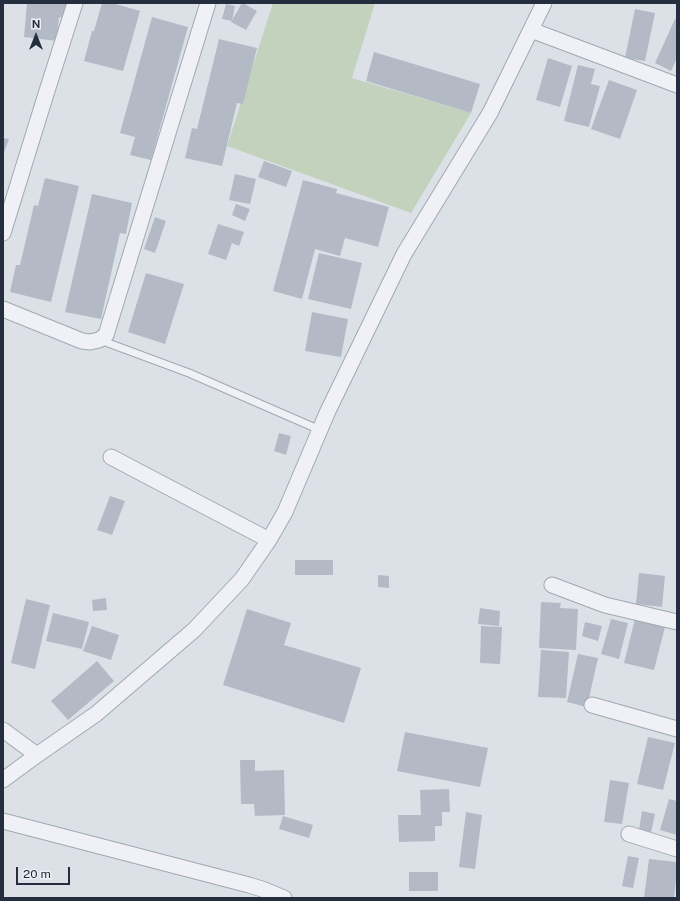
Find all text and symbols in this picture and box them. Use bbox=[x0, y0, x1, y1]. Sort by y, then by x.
north arrow bbox=[16, 16, 56, 56]
text: N bbox=[32, 18, 40, 30]
scale bar bbox=[18, 859, 72, 885]
text: 20 m bbox=[23, 867, 51, 881]

